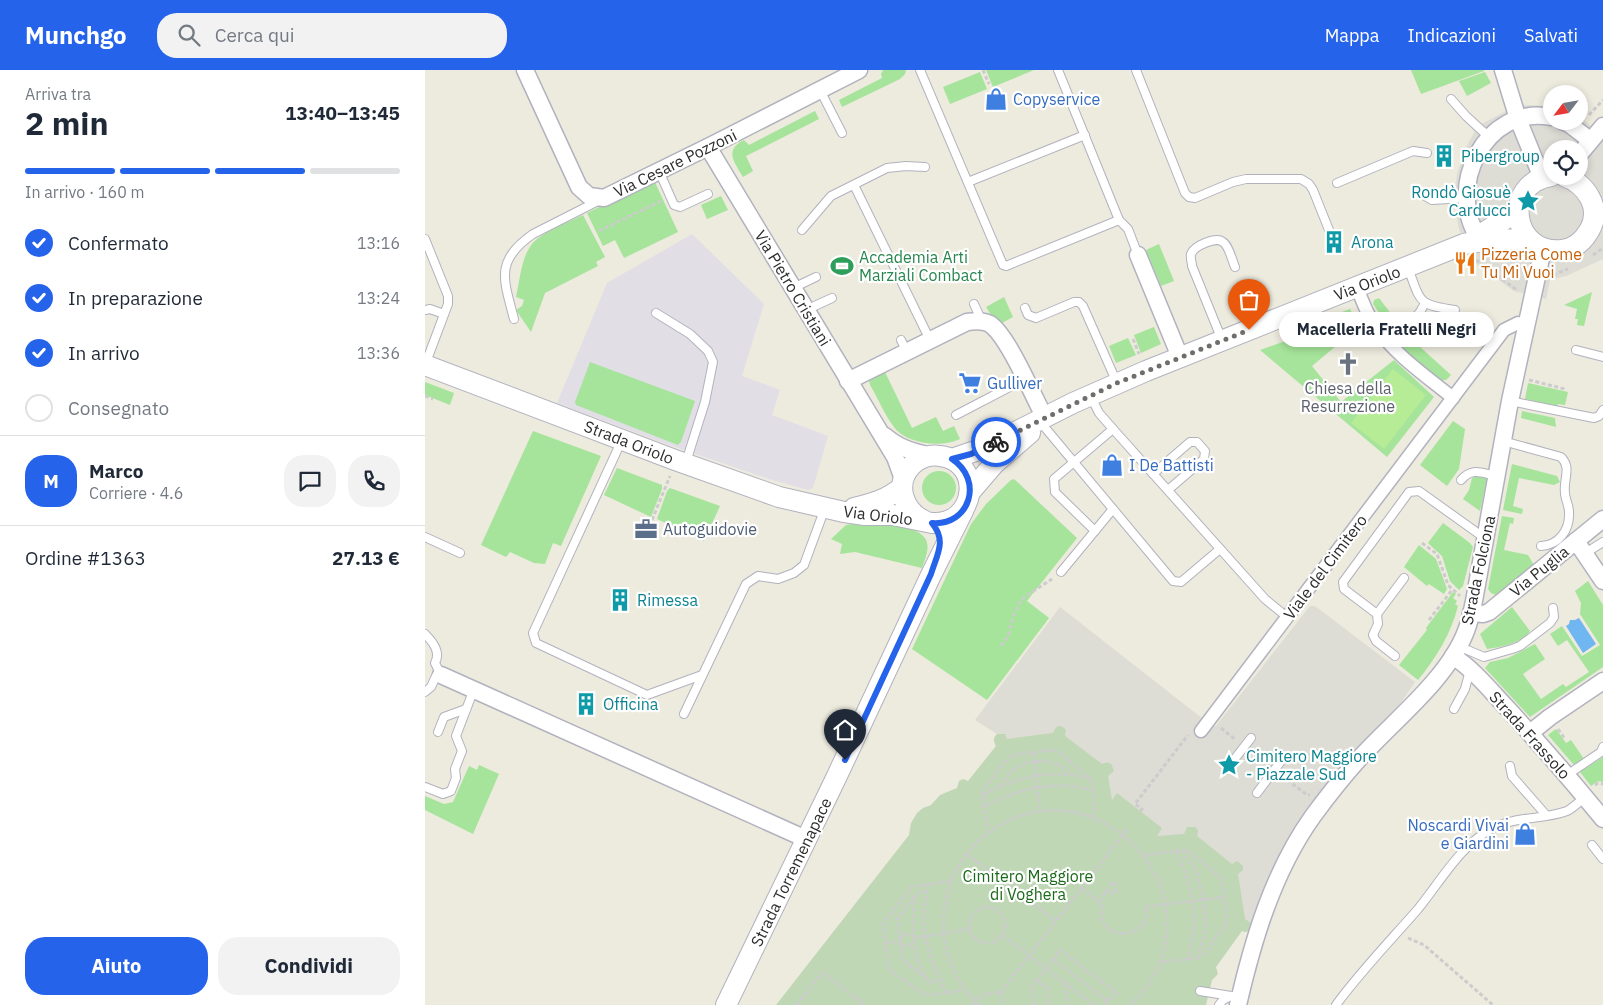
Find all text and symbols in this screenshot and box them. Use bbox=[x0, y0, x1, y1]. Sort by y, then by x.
search box bbox=[157, 13, 507, 58]
text: Munchgo bbox=[25, 19, 127, 51]
icon: search bbox=[175, 21, 203, 49]
text: Cerca qui bbox=[215, 23, 294, 47]
text: Mappa bbox=[1325, 24, 1379, 47]
text: Indicazioni bbox=[1407, 24, 1496, 47]
text: Salvati bbox=[1524, 24, 1578, 47]
text: Arriva tra bbox=[25, 84, 91, 104]
north arrow bbox=[1543, 85, 1587, 130]
map controls bbox=[1543, 85, 1588, 185]
shop icon: Copyservice bbox=[983, 86, 1009, 112]
place label: Copyservice bbox=[1013, 89, 1100, 109]
text: 13:40–13:45 bbox=[285, 101, 400, 125]
text: 2 min bbox=[25, 102, 109, 144]
street label: Via Cesare Pozzoni bbox=[610, 125, 740, 201]
button: locate bbox=[1543, 140, 1588, 185]
building icon: Pibergroup bbox=[1431, 143, 1457, 169]
place label: Pibergroup bbox=[1461, 146, 1540, 166]
text: In arrivo · 160 m bbox=[25, 182, 145, 202]
place label: Rondò Giosuè Carducci bbox=[1411, 182, 1511, 220]
place icon: Rondò Giosuè Carducci bbox=[1515, 188, 1541, 214]
street label: Via Pietro Cristiani bbox=[751, 227, 835, 349]
icon: check bbox=[25, 229, 53, 257]
building icon: Arona bbox=[1321, 229, 1347, 255]
text: Confermato bbox=[68, 231, 169, 255]
place label: Arona bbox=[1351, 232, 1394, 252]
text: 13:16 bbox=[357, 233, 400, 253]
place label: Pizzeria Come Tu Mi Vuoi bbox=[1481, 244, 1582, 282]
place label: Accademia Arti Marziali Combact bbox=[859, 247, 983, 285]
restaurant icon: Pizzeria Come Tu Mi Vuoi bbox=[1452, 250, 1478, 276]
sports icon: Accademia Arti Marziali Combact bbox=[829, 253, 855, 279]
street label: Via Oriolo bbox=[1331, 261, 1403, 305]
pin bbox=[1228, 279, 1270, 330]
icon: check bbox=[25, 284, 53, 312]
text: In preparazione bbox=[68, 286, 203, 310]
icon: bag bbox=[1235, 286, 1263, 314]
text: 13:24 bbox=[357, 288, 400, 308]
callout: Macelleria Fratelli Negri bbox=[1279, 312, 1494, 348]
text: Macelleria Fratelli Negri bbox=[1297, 319, 1476, 339]
icon: check bbox=[25, 339, 53, 367]
text: In arrivo bbox=[68, 341, 140, 365]
text: 13:36 bbox=[357, 343, 400, 363]
church icon: Chiesa della Resurrezione bbox=[1335, 351, 1361, 377]
supermarket icon: Gulliver bbox=[957, 370, 983, 396]
place label: Gulliver bbox=[987, 373, 1042, 393]
place label: Chiesa della Resurrezione bbox=[1301, 378, 1395, 416]
text: Consegnato bbox=[68, 396, 169, 420]
street label: Strada Oriolo bbox=[581, 416, 677, 468]
courier bbox=[971, 417, 1021, 467]
icon: bike bbox=[982, 428, 1010, 456]
shop icon: I De Battisti bbox=[1099, 452, 1125, 478]
button: chat bbox=[284, 455, 336, 507]
button: phone bbox=[348, 455, 400, 507]
place label: I De Battisti bbox=[1129, 455, 1214, 475]
text: Marco bbox=[89, 459, 143, 483]
text: M bbox=[43, 469, 59, 493]
text: Corriere · 4.6 bbox=[89, 483, 183, 503]
street label: Via Oriolo bbox=[842, 501, 914, 529]
street label: Viale del Cimitero bbox=[1279, 510, 1371, 623]
street label: Strada Folciona bbox=[1457, 513, 1499, 627]
office icon: Autoguidovie bbox=[633, 516, 659, 542]
place label: Autoguidovie bbox=[663, 519, 757, 539]
street label: Via Puglia bbox=[1505, 541, 1573, 601]
text: Ordine #1363 bbox=[25, 546, 146, 570]
text: 27.13 € bbox=[332, 546, 400, 570]
building icon: Rimessa bbox=[607, 587, 633, 613]
place label: Rimessa bbox=[637, 590, 698, 610]
street label: Strada Frassolo bbox=[1485, 687, 1575, 783]
building icon: Officina bbox=[573, 691, 599, 717]
place label: Officina bbox=[603, 694, 659, 714]
pin bbox=[824, 709, 866, 760]
icon: home bbox=[831, 716, 859, 744]
place label: Cimitero Maggiore - Piazzale Sud bbox=[1246, 746, 1377, 784]
place icon: Cimitero Maggiore - Piazzale Sud bbox=[1216, 752, 1242, 778]
street label: Strada Torremenapace bbox=[746, 794, 836, 950]
place label: Noscardi Vivai e Giardini bbox=[1407, 815, 1509, 853]
shop icon: Noscardi Vivai e Giardini bbox=[1512, 821, 1538, 847]
park label: Cimitero Maggiore di Voghera bbox=[963, 866, 1094, 904]
button: Aiuto bbox=[25, 937, 208, 995]
button: Condividi bbox=[218, 937, 400, 995]

